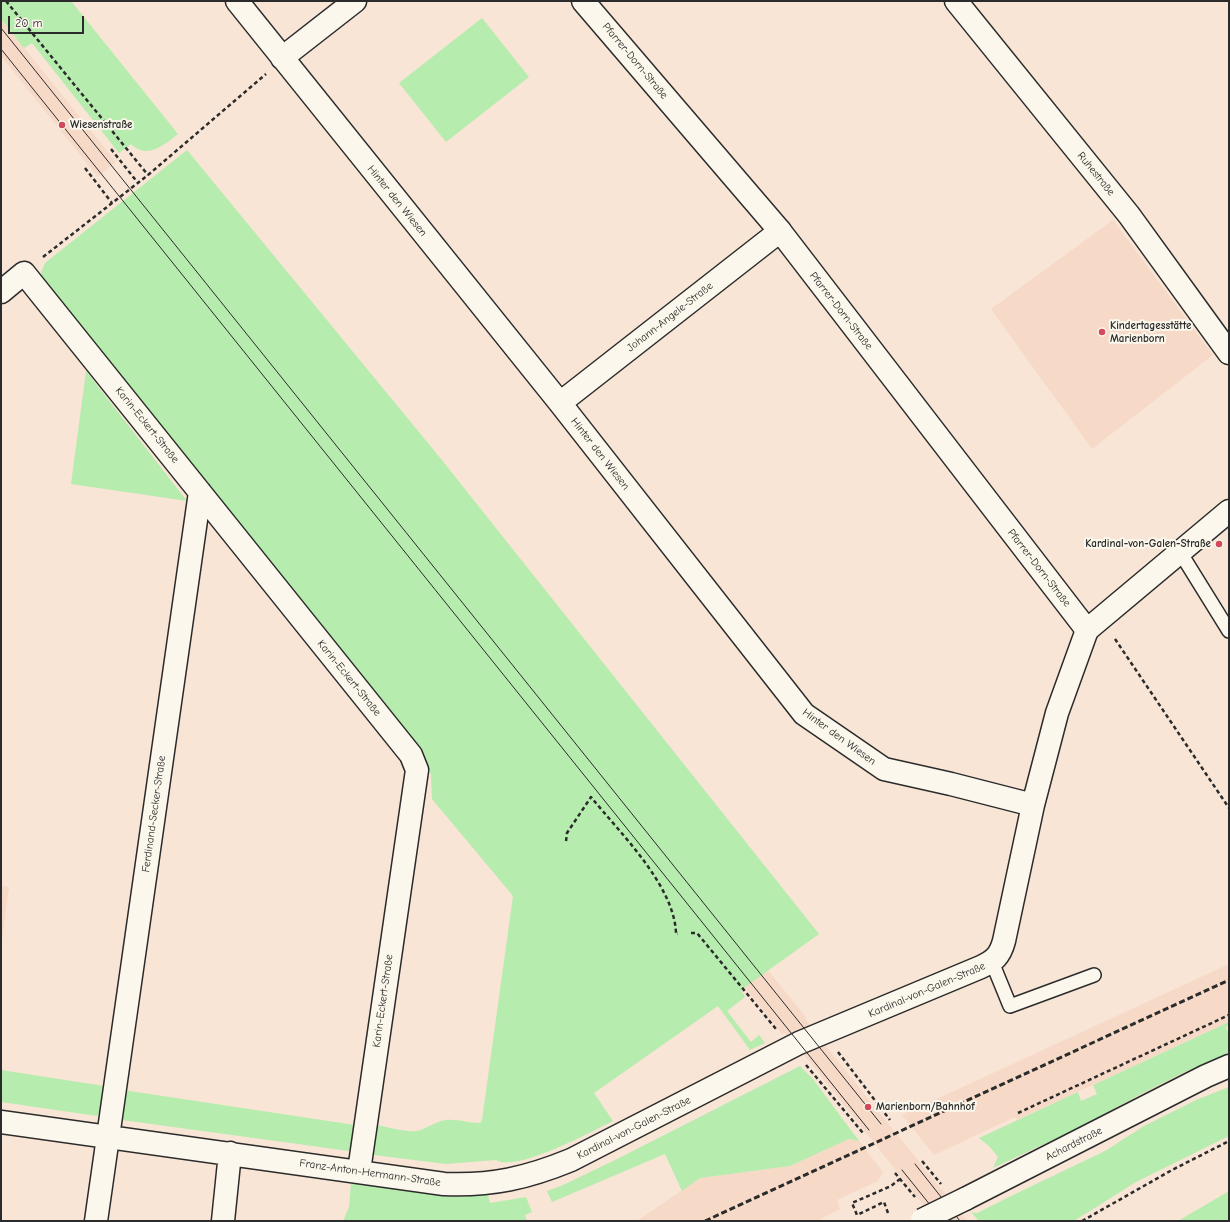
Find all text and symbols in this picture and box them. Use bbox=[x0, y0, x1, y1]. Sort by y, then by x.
scale bar bbox=[10, 8, 86, 34]
text: 20 m bbox=[15, 16, 43, 30]
street label: Pfarrer-Dorn-Straße bbox=[599, 20, 671, 102]
place label: Wiesenstraße bbox=[70, 118, 133, 132]
marker: Wiesenstraße bbox=[57, 120, 67, 130]
street label: Ruhestraße bbox=[1074, 149, 1118, 199]
street label: Hinter den Wiesen bbox=[364, 163, 430, 239]
street label: Pfarrer-Dorn-Straße bbox=[807, 269, 875, 353]
street label: Johann-Angele-Straße bbox=[624, 279, 716, 355]
place label: Kindertagesstätte Marienborn bbox=[1110, 319, 1191, 345]
marker: Kindertagesstätte Marienborn bbox=[1097, 327, 1107, 337]
street label: Karin-Eckert-Straße bbox=[112, 384, 182, 466]
street label: Hinter den Wiesen bbox=[568, 415, 632, 493]
street label: Pfarrer-Dorn-Straße bbox=[1005, 526, 1073, 610]
place label: Kardinal-von-Galen-Straße bbox=[1085, 537, 1211, 551]
marker: Kardinal-von-Galen-Straße bbox=[1214, 539, 1224, 549]
street label: Karin-Eckert-Straße bbox=[314, 637, 384, 719]
street label: Hinter den Wiesen bbox=[800, 706, 878, 768]
street label: Ferdinand-Secker-Straße bbox=[139, 755, 169, 873]
street label: Karin-Eckert-Straße bbox=[370, 954, 396, 1048]
street label: Kardinal-von-Galen-Straße bbox=[867, 959, 987, 1021]
street label: Kardinal-von-Galen-Straße bbox=[575, 1094, 693, 1162]
place label: Marienborn/Bahnhof bbox=[876, 1100, 975, 1114]
marker: Marienborn/Bahnhof bbox=[863, 1102, 873, 1112]
street label: Achardstraße bbox=[1043, 1124, 1105, 1164]
street label: Franz-Anton-Hermann-Straße bbox=[298, 1157, 442, 1189]

